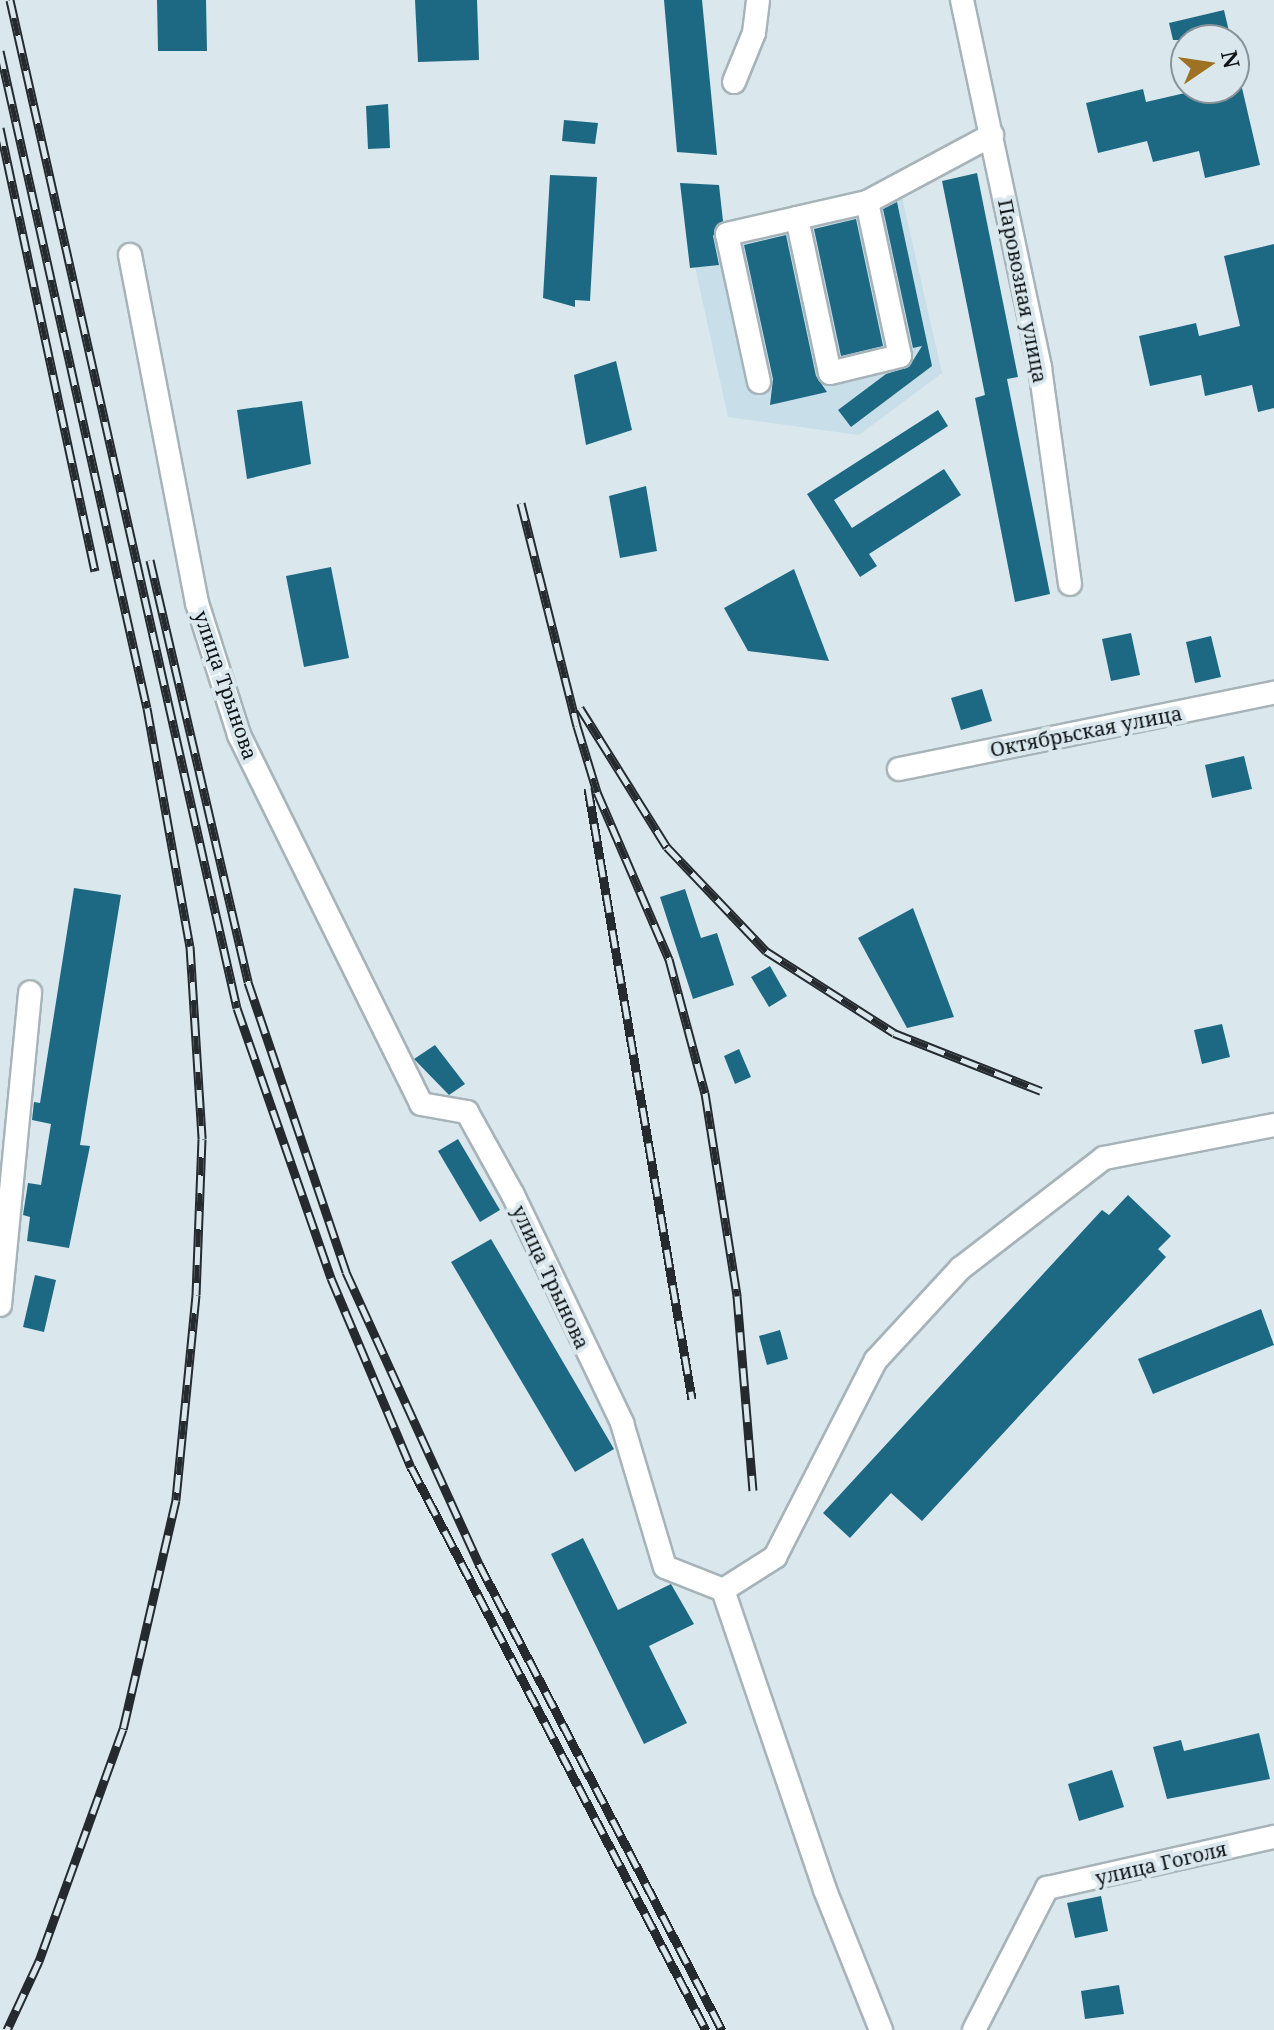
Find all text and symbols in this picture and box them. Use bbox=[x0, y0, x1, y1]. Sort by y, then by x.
north arrow bbox=[1170, 24, 1250, 104]
text: N bbox=[1215, 47, 1248, 71]
street label: Паровозная улица bbox=[993, 197, 1053, 385]
street label: улица Трынова bbox=[189, 607, 263, 763]
street label: Октябрьская улица bbox=[988, 701, 1184, 761]
street label: улица Трынова bbox=[507, 1201, 595, 1353]
street label: улица Гоголя bbox=[1093, 1836, 1229, 1890]

